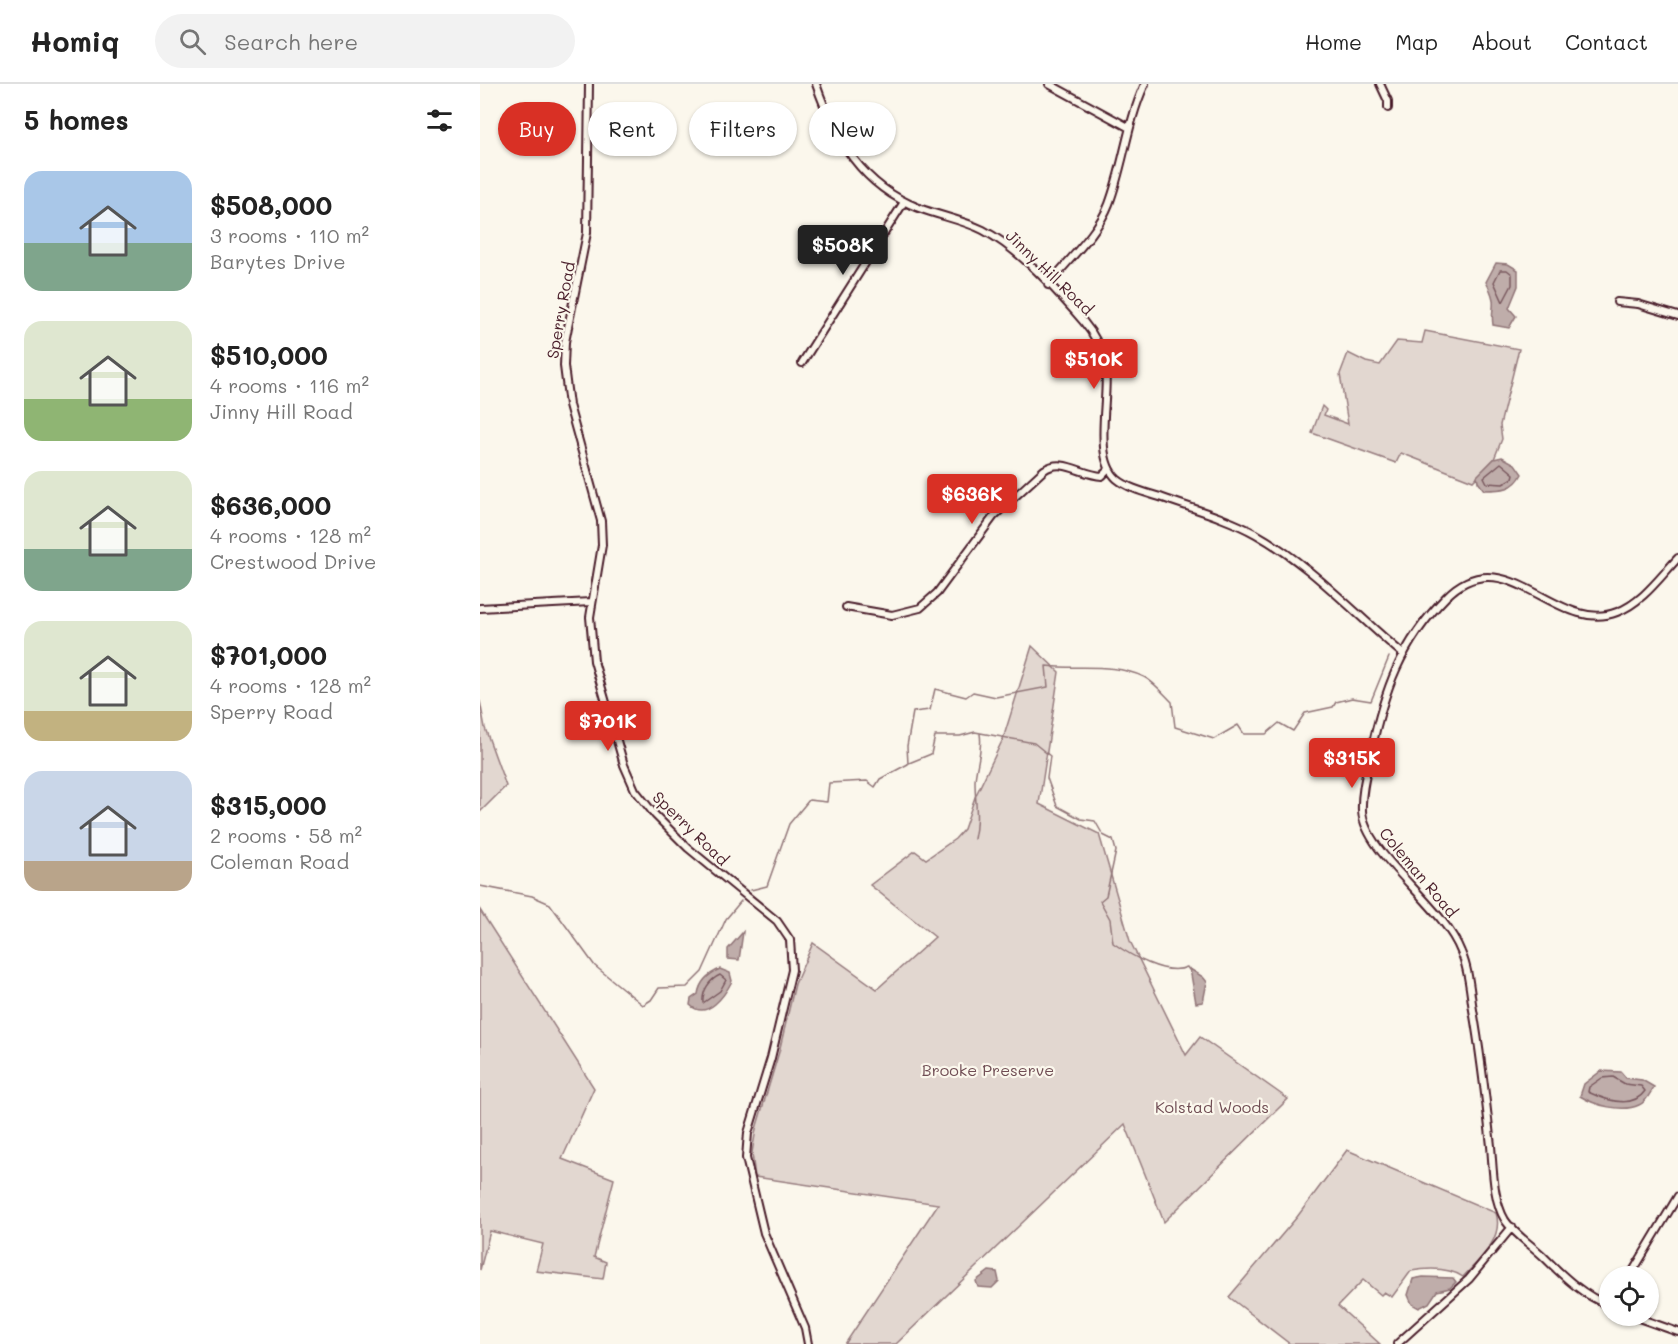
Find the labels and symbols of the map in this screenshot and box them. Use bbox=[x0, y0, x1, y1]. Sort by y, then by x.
pin: $508K bbox=[801, 225, 885, 276]
street label: Jinny Hill Road bbox=[1002, 225, 1098, 319]
street label: Sperry Road bbox=[541, 260, 579, 360]
pin: $510K bbox=[1052, 339, 1136, 390]
pin: $636K bbox=[930, 474, 1014, 525]
pin: $701K bbox=[566, 701, 650, 752]
pin: $315K bbox=[1310, 738, 1394, 789]
street label: Sperry Road bbox=[648, 786, 734, 870]
street label: Coleman Road bbox=[1375, 823, 1463, 921]
park label: Brooke Preserve bbox=[922, 1059, 1054, 1080]
park label: Kolstad Woods bbox=[1155, 1096, 1269, 1117]

